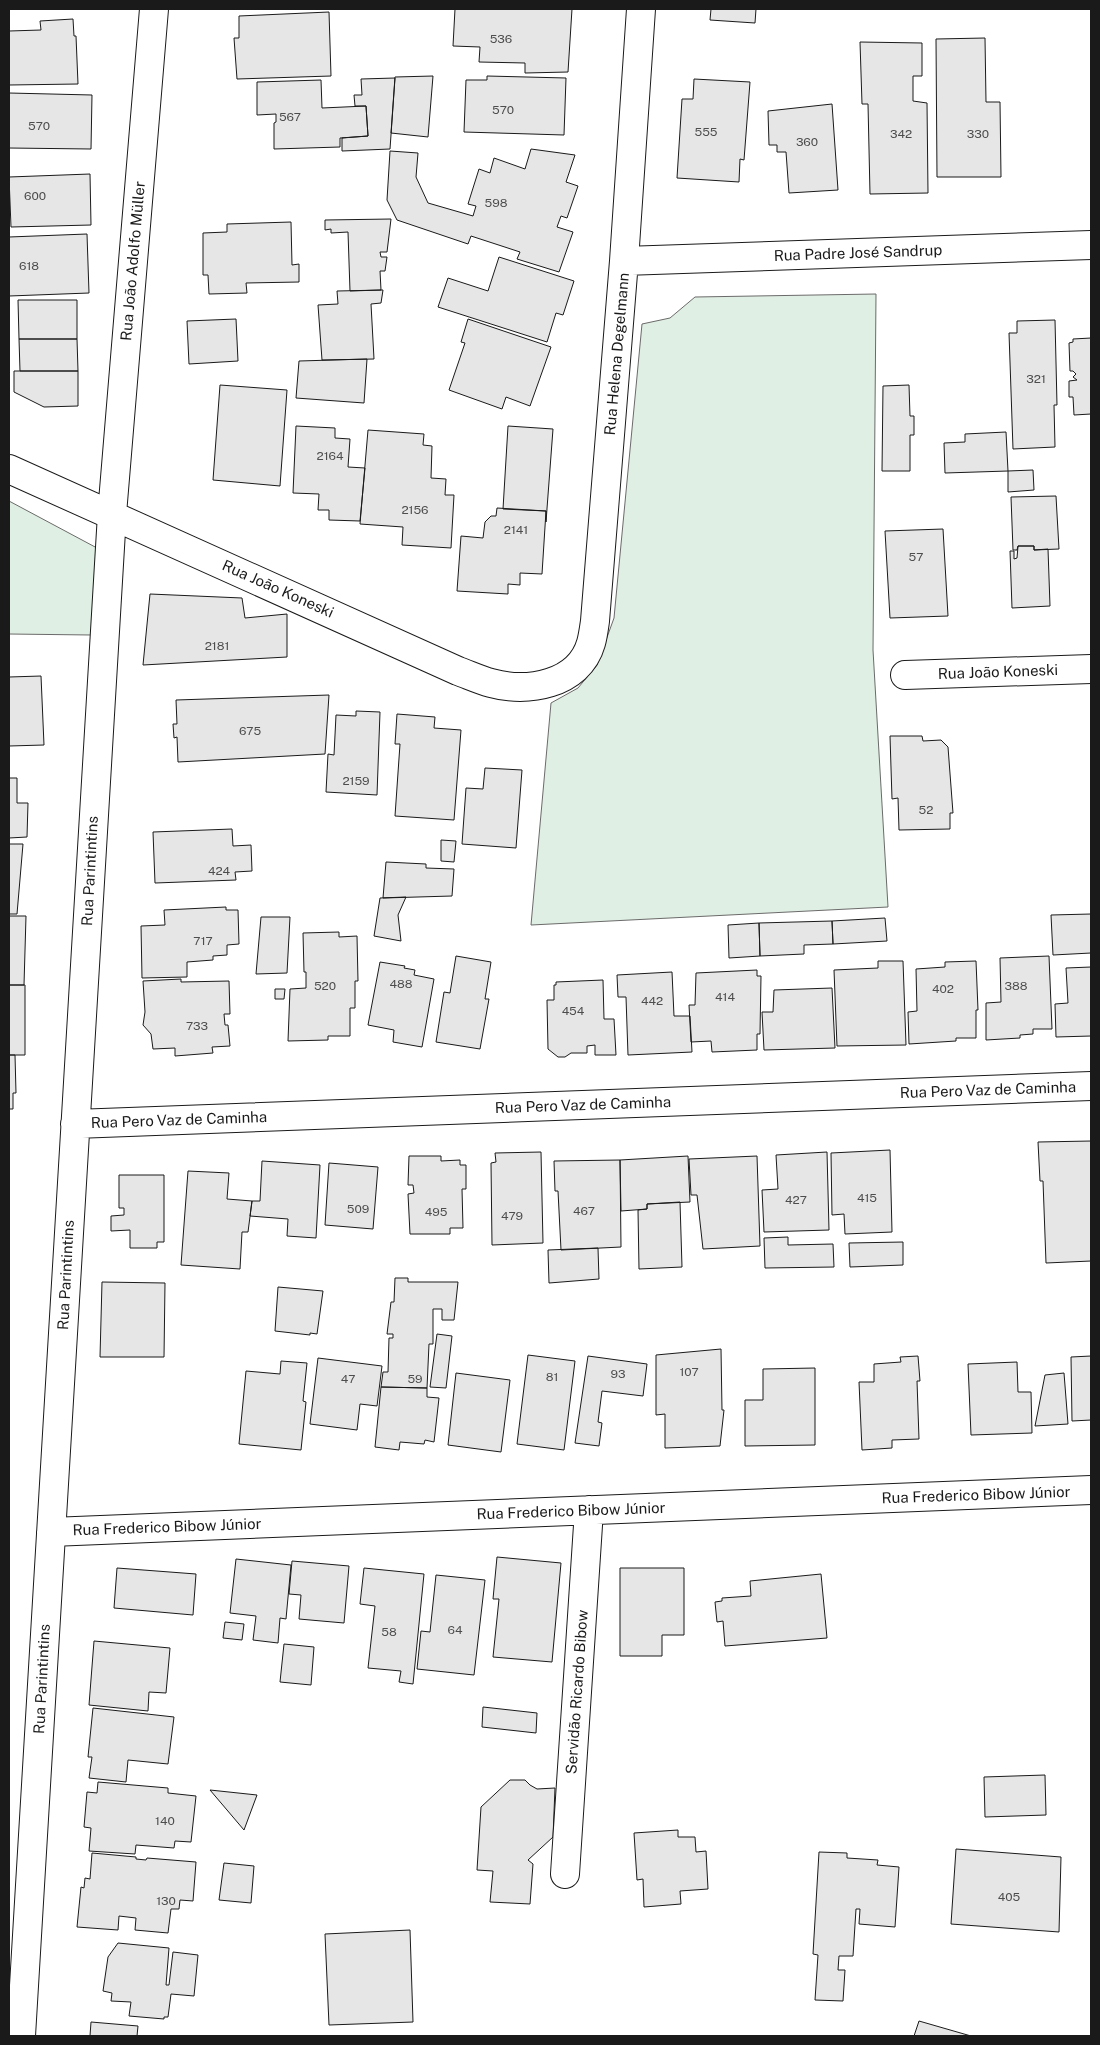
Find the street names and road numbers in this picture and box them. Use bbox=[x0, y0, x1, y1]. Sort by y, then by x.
street label: Rua João Adolfo Müller bbox=[117, 180, 148, 341]
street label: Rua Padre José Sandrup bbox=[773, 241, 943, 264]
street label: Rua Helena Degelmann bbox=[601, 272, 632, 436]
street label: Rua João Koneski bbox=[220, 556, 337, 621]
street label: Rua João Koneski bbox=[938, 661, 1058, 682]
street label: Rua Parintintins bbox=[78, 816, 101, 926]
street label: Rua Pero Vaz de Caminha bbox=[900, 1078, 1076, 1101]
street label: Rua Pero Vaz de Caminha bbox=[495, 1093, 671, 1116]
street label: Rua Pero Vaz de Caminha bbox=[91, 1108, 267, 1131]
street label: Rua Parintintins bbox=[54, 1220, 77, 1330]
street label: Rua Frederico Bibow Júnior bbox=[881, 1483, 1071, 1506]
street label: Rua Frederico Bibow Júnior bbox=[476, 1499, 666, 1522]
street label: Rua Frederico Bibow Júnior bbox=[72, 1515, 262, 1538]
street label: Servidão Ricardo Bibow bbox=[562, 1609, 591, 1775]
street label: Rua Parintintins bbox=[30, 1624, 53, 1734]

